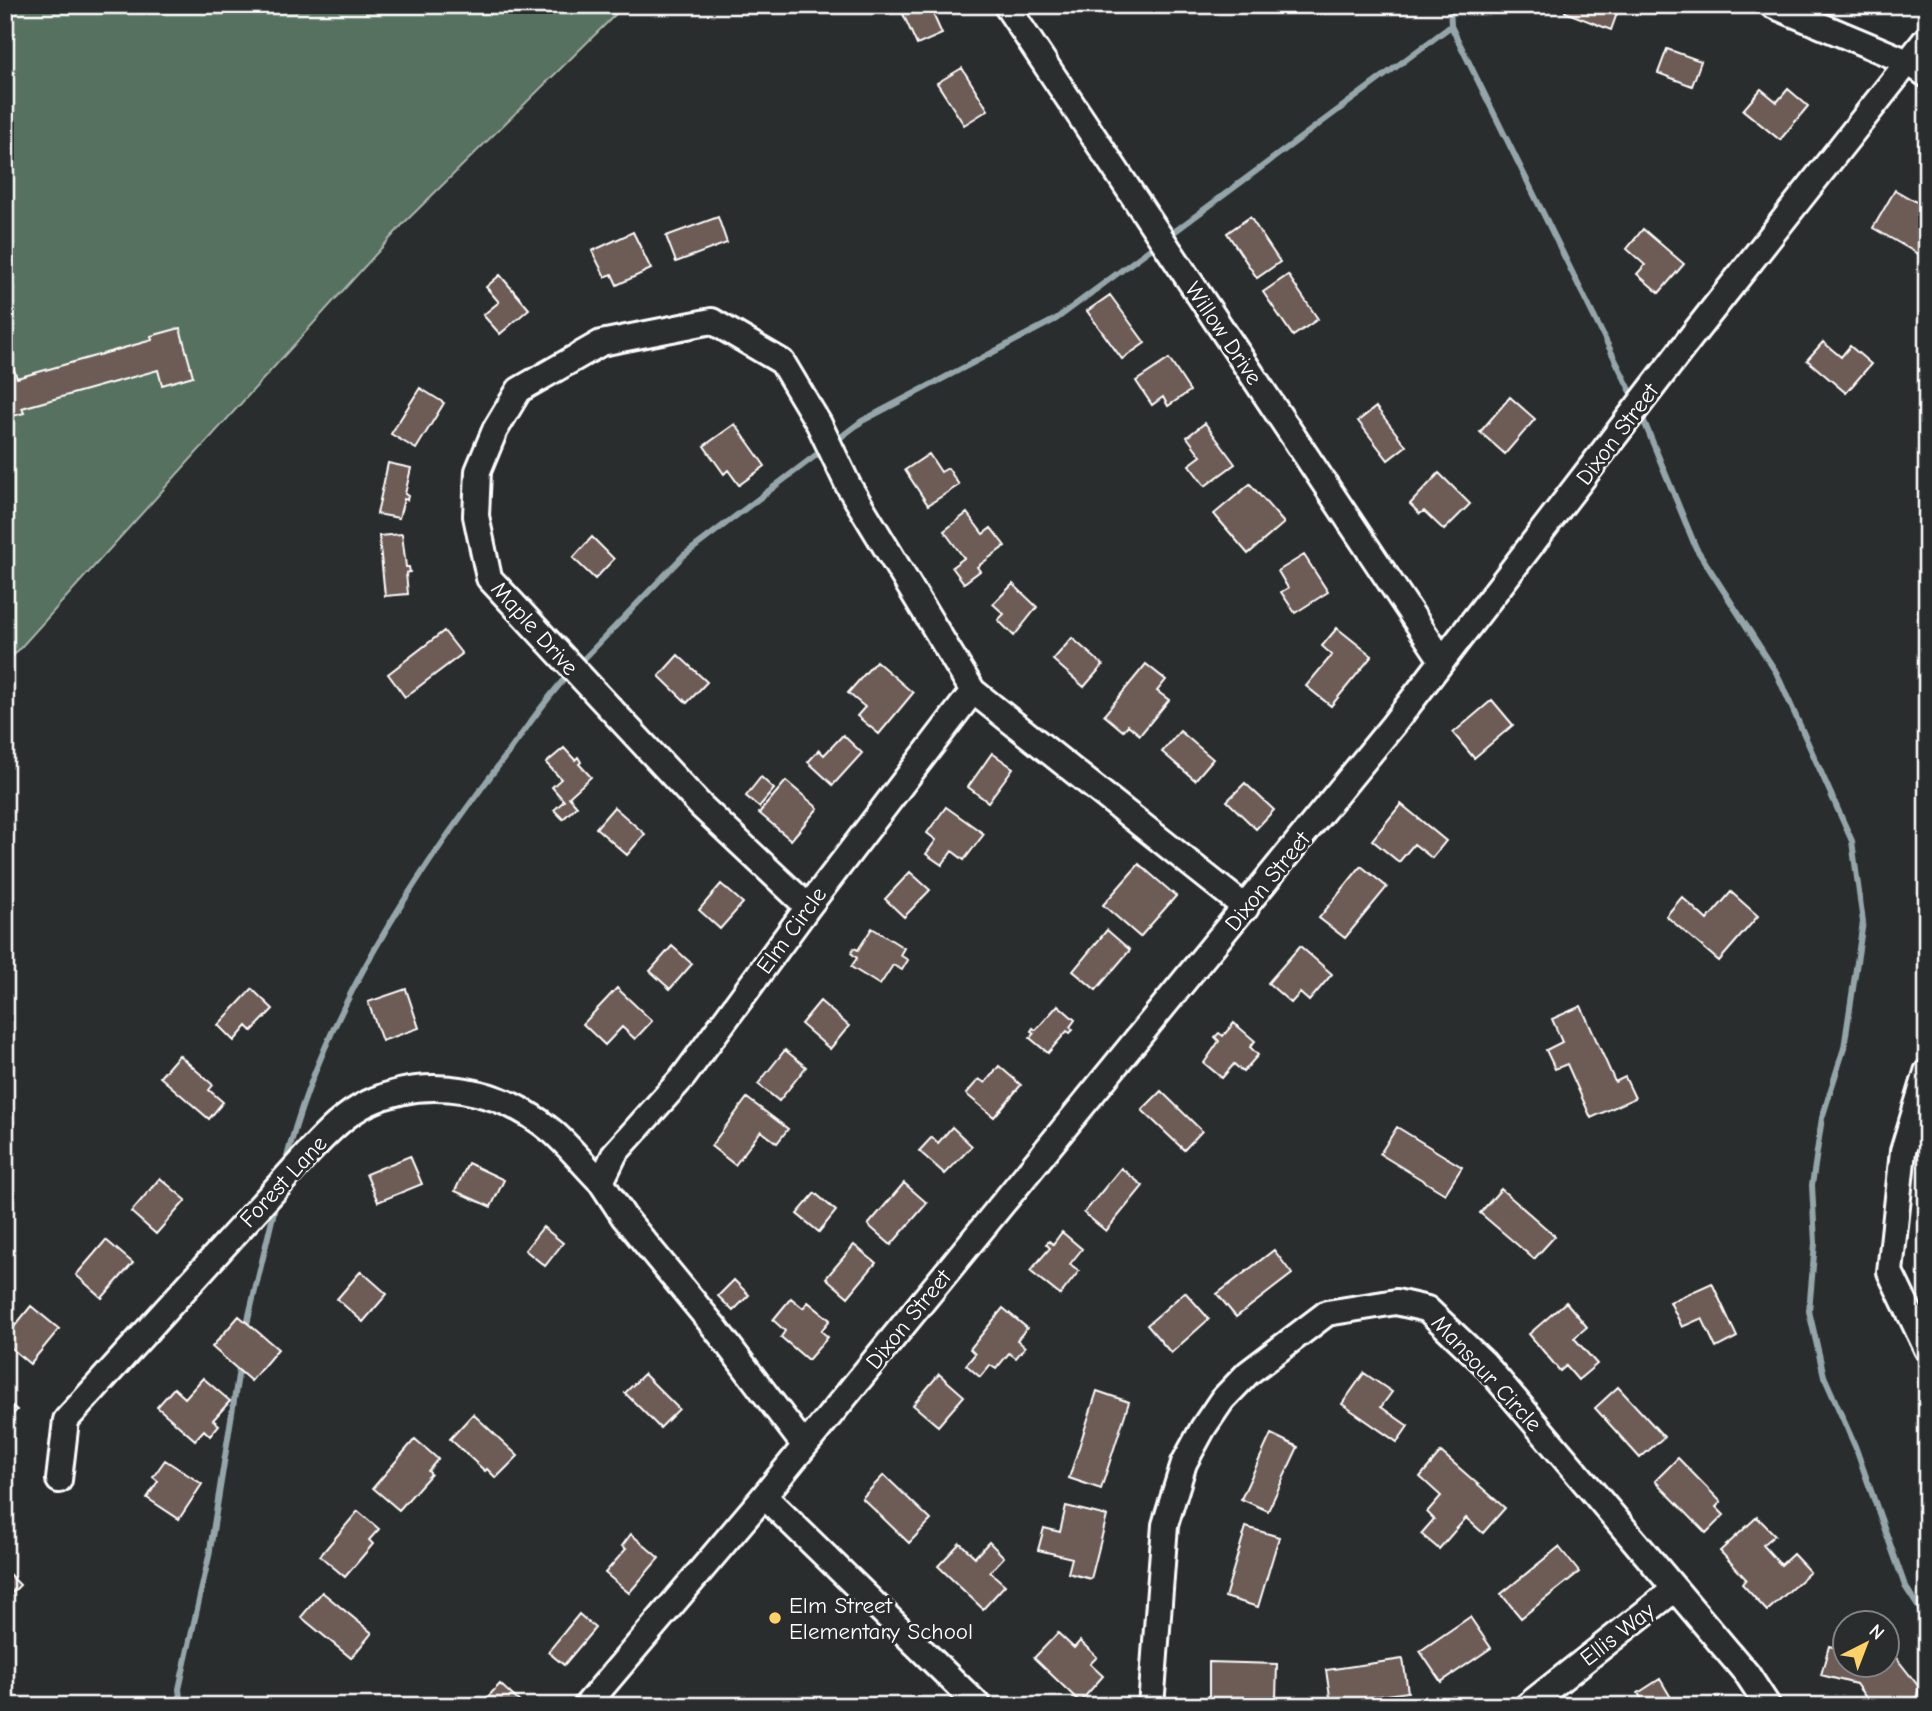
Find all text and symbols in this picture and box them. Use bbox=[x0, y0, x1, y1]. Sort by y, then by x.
street label: Willow Drive bbox=[1179, 277, 1268, 390]
street label: Dixon Street bbox=[1570, 377, 1665, 490]
street label: Maple Drive bbox=[485, 576, 584, 681]
street label: Dixon Street bbox=[1219, 825, 1317, 937]
street label: Elm Circle bbox=[751, 881, 832, 979]
street label: Forest Lane bbox=[234, 1130, 333, 1233]
street label: Dixon Street bbox=[860, 1263, 958, 1375]
street label: Mansour Circle bbox=[1426, 1309, 1547, 1437]
place label: Elm Street Elementary School bbox=[789, 1592, 973, 1645]
street label: Ellis Way bbox=[1575, 1597, 1660, 1672]
marker: Elm Street Elementary School bbox=[767, 1610, 783, 1626]
north arrow bbox=[1830, 1610, 1900, 1680]
text: N bbox=[1865, 1620, 1889, 1644]

